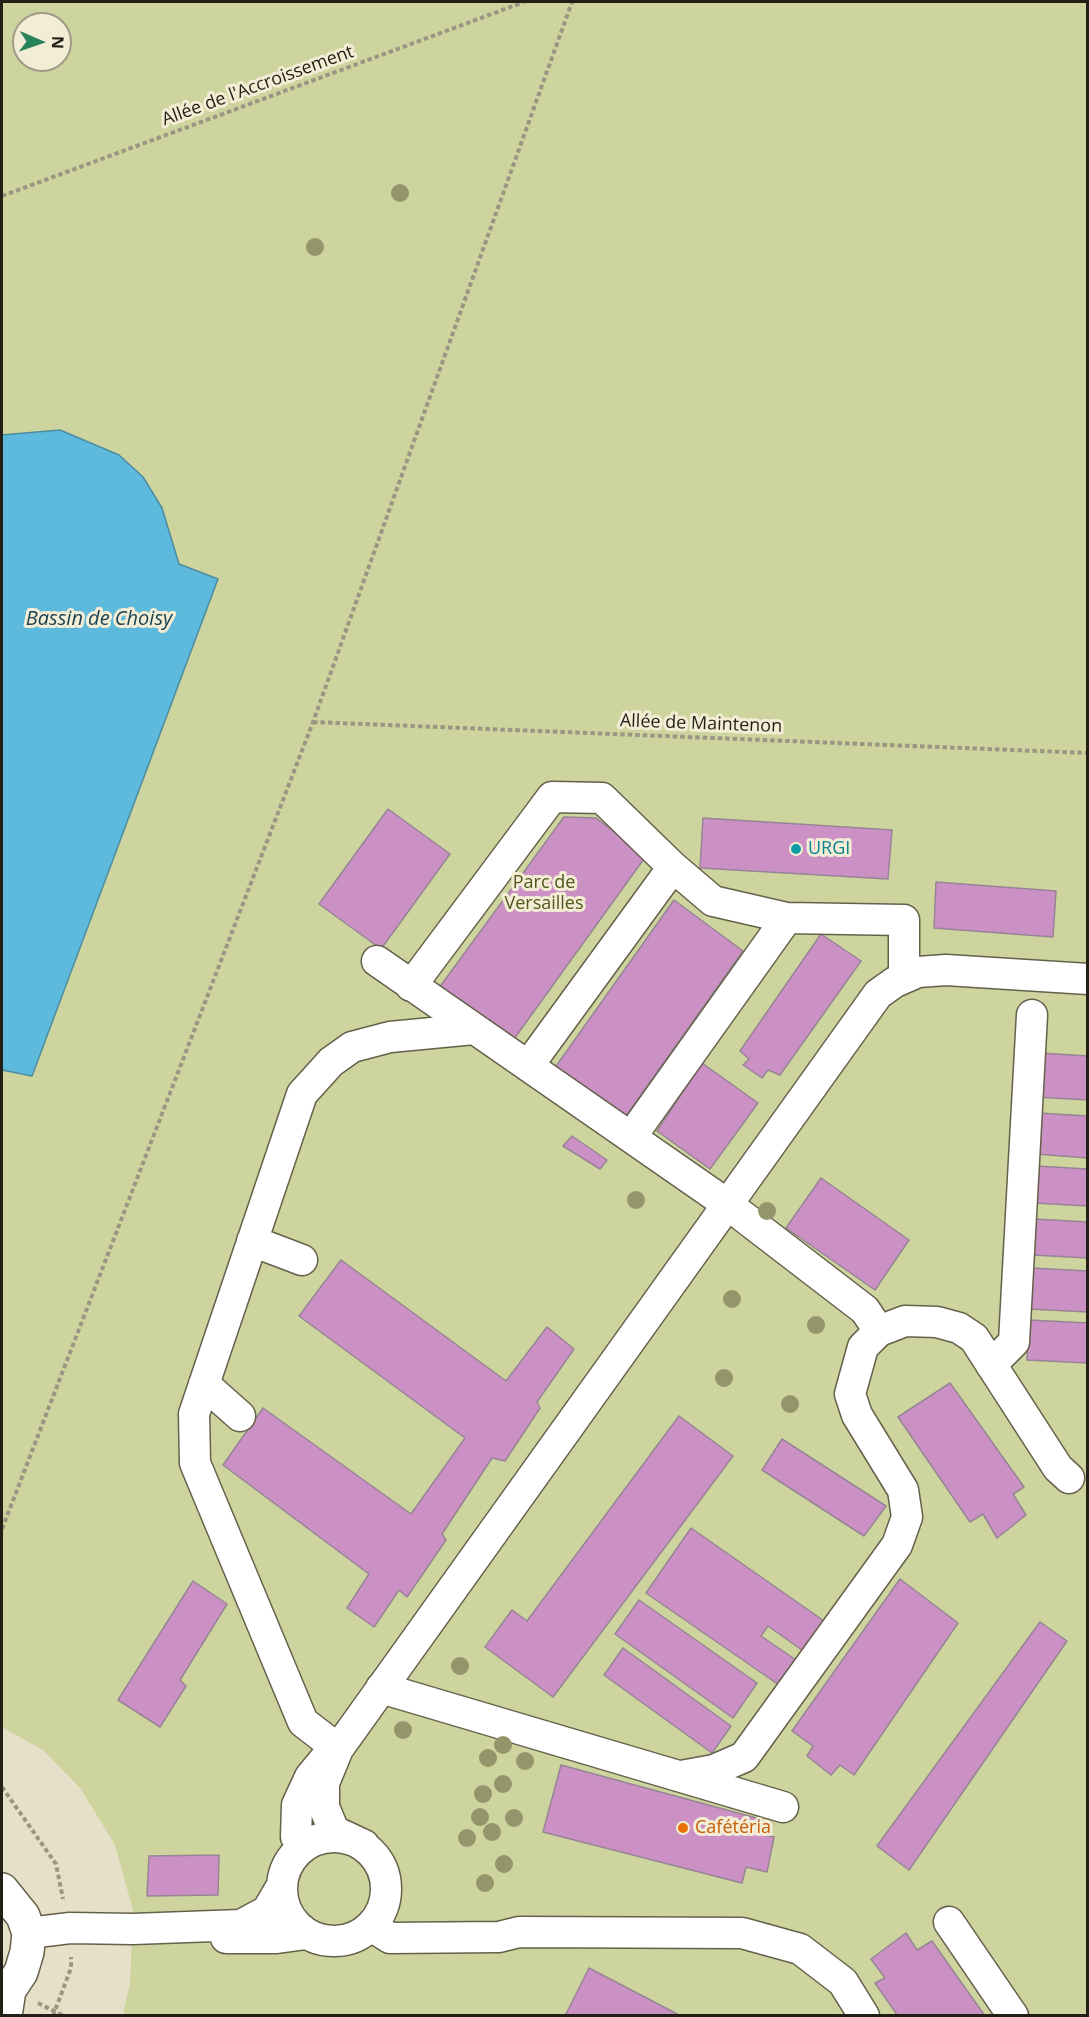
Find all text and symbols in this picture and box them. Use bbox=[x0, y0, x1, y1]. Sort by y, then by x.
north arrow bbox=[12, 12, 72, 72]
text: N bbox=[47, 36, 69, 49]
street label: Allée de l'Accroissement bbox=[159, 41, 357, 131]
water label: Bassin de Choisy bbox=[26, 607, 172, 631]
street label: Allée de Maintenon bbox=[619, 710, 783, 738]
place label: URGI bbox=[808, 838, 850, 860]
marker: URGI bbox=[789, 842, 803, 856]
park label: Parc de Versailles bbox=[504, 872, 584, 914]
place label: Cafétéria bbox=[695, 1817, 771, 1839]
marker: Cafétéria bbox=[676, 1821, 690, 1835]

